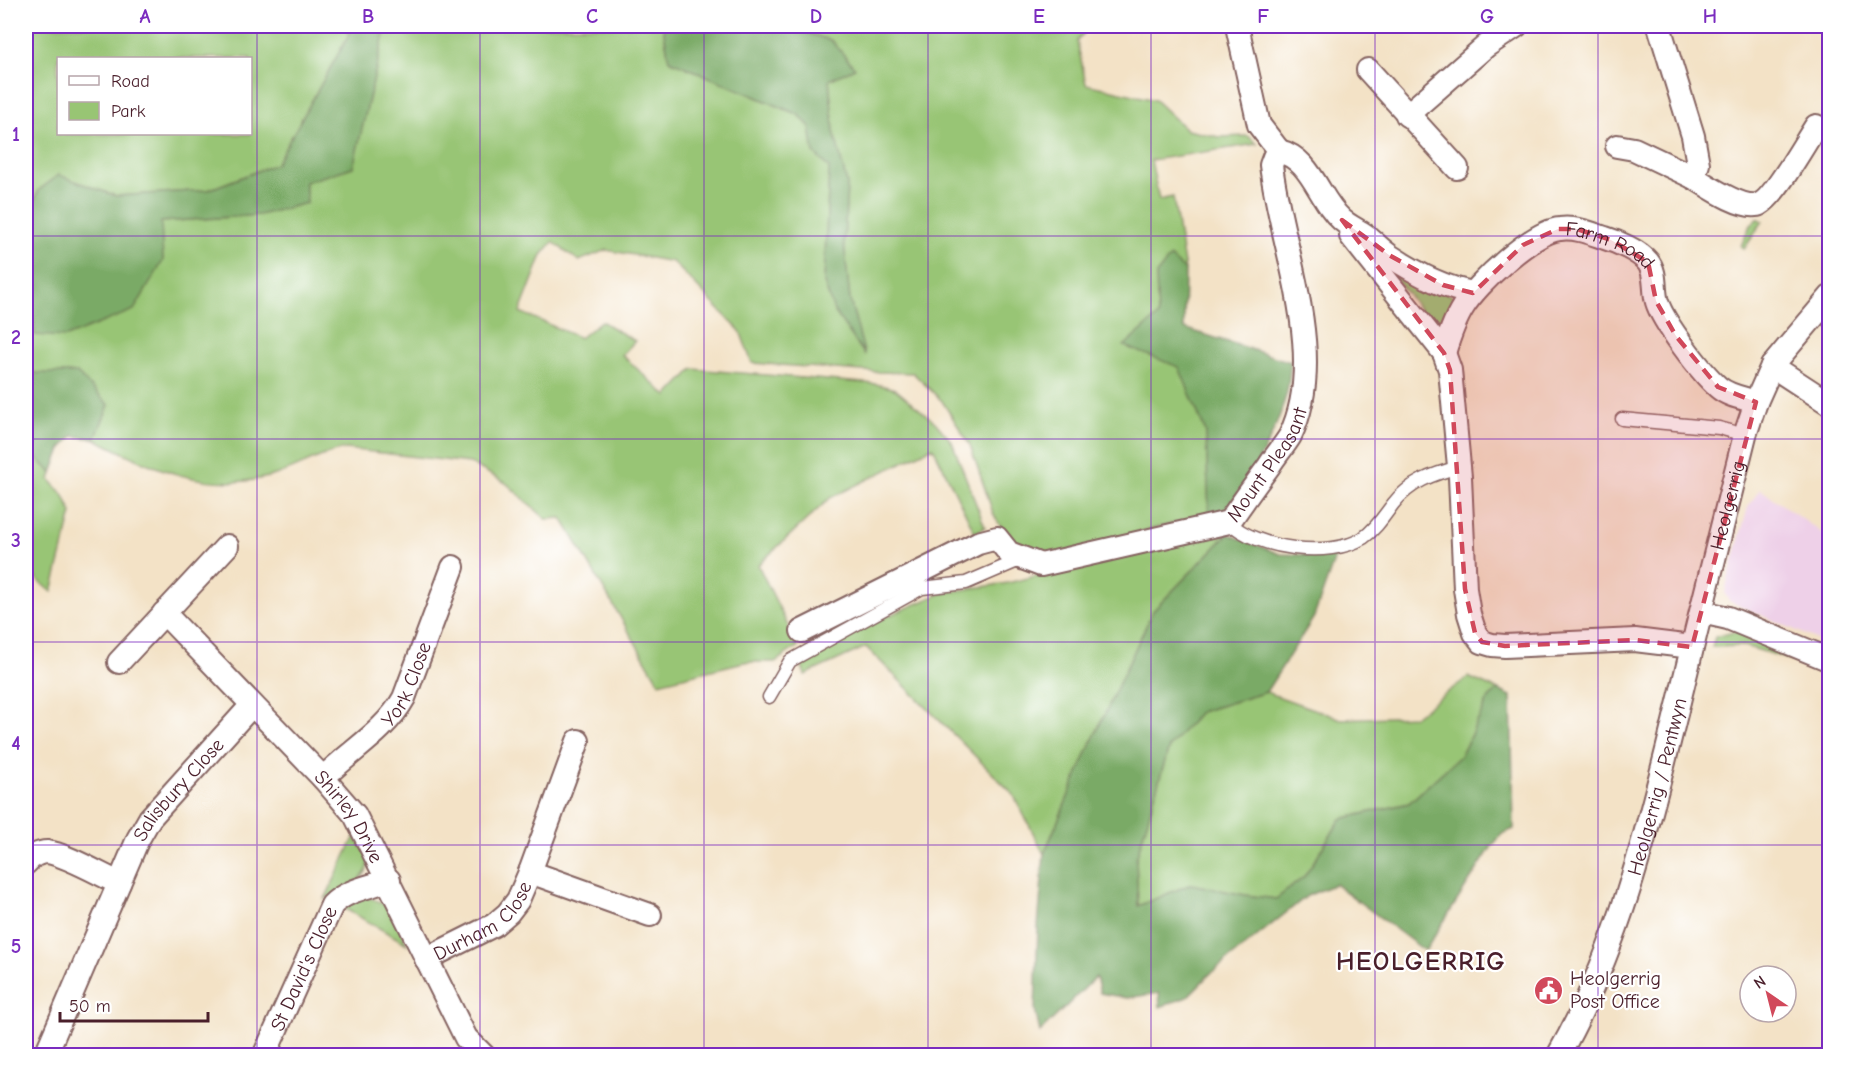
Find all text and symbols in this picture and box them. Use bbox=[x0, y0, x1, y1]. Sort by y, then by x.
text: A bbox=[139, 5, 151, 28]
text: B bbox=[362, 5, 374, 28]
text: C bbox=[586, 5, 598, 28]
text: D bbox=[810, 5, 822, 28]
text: E bbox=[1033, 5, 1045, 28]
text: F bbox=[1257, 5, 1269, 28]
text: G bbox=[1480, 5, 1494, 28]
text: H bbox=[1703, 5, 1717, 28]
legend bbox=[57, 57, 252, 135]
text: Road bbox=[111, 71, 150, 92]
text: Park bbox=[111, 101, 146, 122]
text: 1 bbox=[12, 123, 20, 146]
street label: Farm Road bbox=[1565, 217, 1660, 273]
text: 2 bbox=[11, 326, 21, 349]
street label: Mount Pleasant bbox=[1221, 404, 1312, 526]
street label: Heolgerrig bbox=[1705, 458, 1750, 552]
text: 3 bbox=[11, 529, 21, 552]
street label: York Close bbox=[376, 639, 435, 731]
street label: Heolgerrig / Pentwyn bbox=[1622, 695, 1691, 878]
text: 4 bbox=[11, 732, 21, 755]
street label: Salisbury Close bbox=[128, 733, 228, 845]
street label: Shirley Drive bbox=[310, 765, 388, 866]
street label: Durham Close bbox=[430, 878, 536, 965]
street label: St David's Close bbox=[265, 903, 341, 1034]
text: 5 bbox=[11, 935, 21, 958]
district label: HEOLGERRIG bbox=[1336, 947, 1506, 977]
north arrow bbox=[1738, 964, 1798, 1024]
place label: Heolgerrig Post Office bbox=[1570, 967, 1661, 1013]
text: N bbox=[1751, 972, 1769, 993]
public building icon: Heolgerrig Post Office bbox=[1533, 974, 1565, 1006]
scale bar bbox=[60, 985, 208, 1023]
text: 50 m bbox=[69, 996, 111, 1017]

